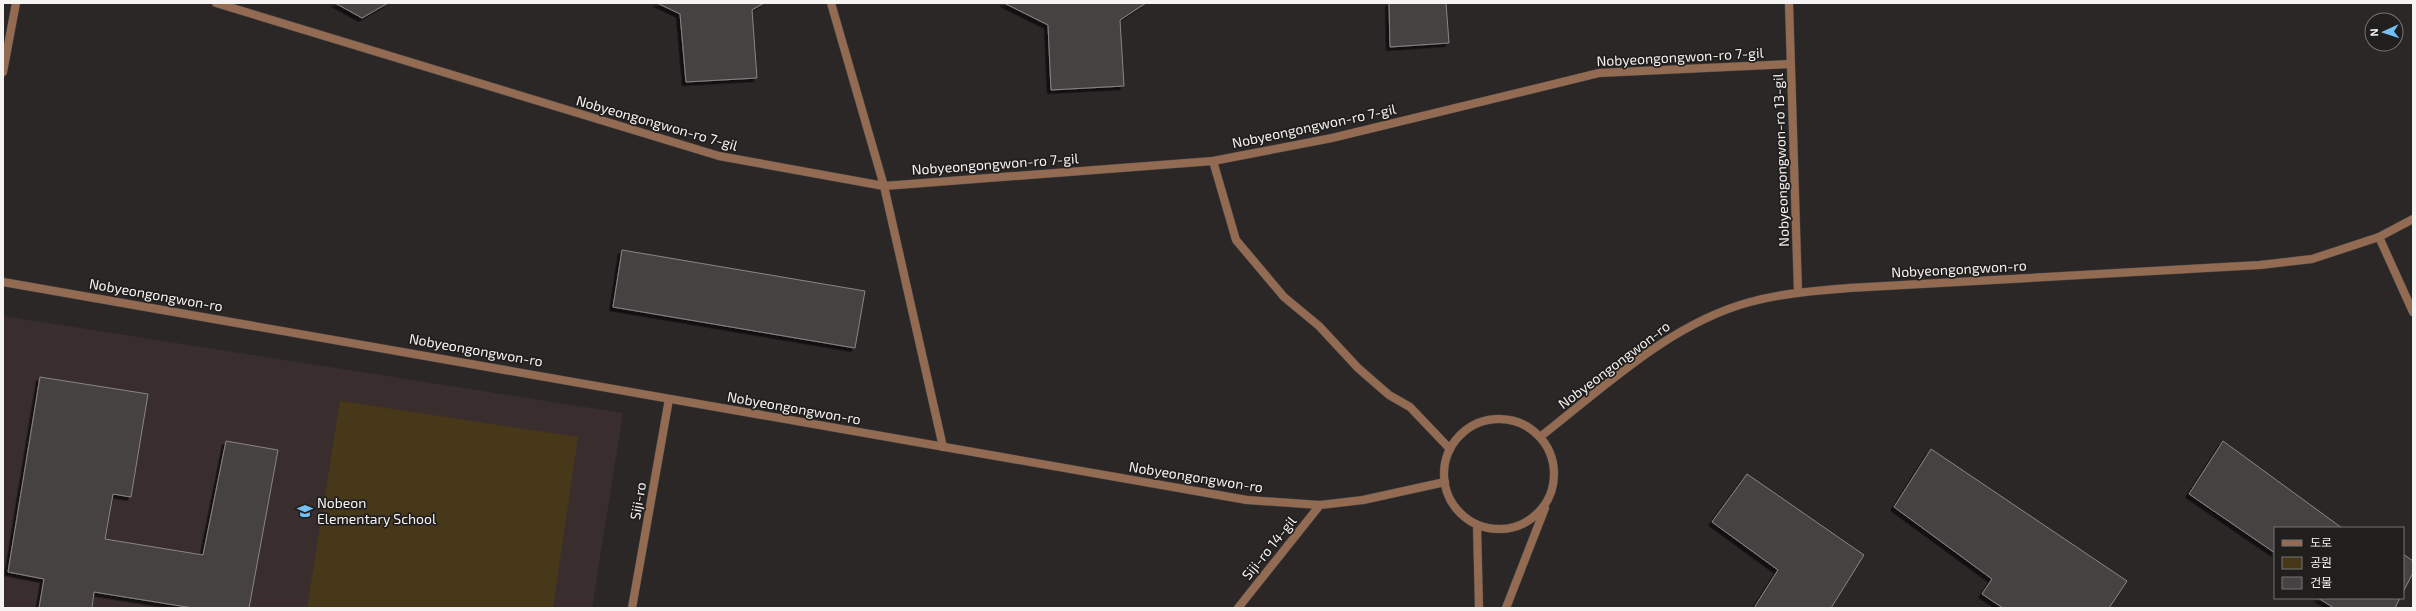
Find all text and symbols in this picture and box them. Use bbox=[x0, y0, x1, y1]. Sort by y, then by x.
north arrow bbox=[2364, 12, 2404, 52]
text: N bbox=[2367, 28, 2380, 37]
street label: Nobyeongongwon-ro 7-gil bbox=[1596, 44, 1765, 69]
street label: Nobyeongongwon-ro 13-gil bbox=[1769, 72, 1792, 247]
street label: Nobyeongongwon-ro 7-gil bbox=[574, 91, 741, 154]
street label: Nobyeongongwon-ro 7-gil bbox=[1230, 100, 1398, 151]
street label: Nobyeongongwon-ro 7-gil bbox=[911, 149, 1080, 178]
street label: Nobyeongongwon-ro bbox=[1891, 256, 2027, 281]
street label: Nobyeongongwon-ro bbox=[88, 274, 224, 315]
street label: Nobyeongongwon-ro bbox=[1554, 317, 1673, 412]
street label: Nobyeongongwon-ro bbox=[408, 329, 544, 370]
street label: Nobyeongongwon-ro bbox=[726, 387, 862, 428]
street label: Nobyeongongwon-ro bbox=[1128, 458, 1264, 496]
street label: Siji-ro bbox=[626, 481, 649, 521]
place label: Nobeon Elementary School bbox=[317, 494, 437, 527]
school or university icon: Nobeon Elementary School bbox=[296, 502, 314, 520]
street label: Siji-ro 14-gil bbox=[1238, 512, 1300, 583]
legend bbox=[2274, 527, 2404, 599]
text: 도로 bbox=[2310, 535, 2332, 549]
text: 공원 bbox=[2310, 555, 2332, 569]
text: 건물 bbox=[2310, 575, 2332, 589]

